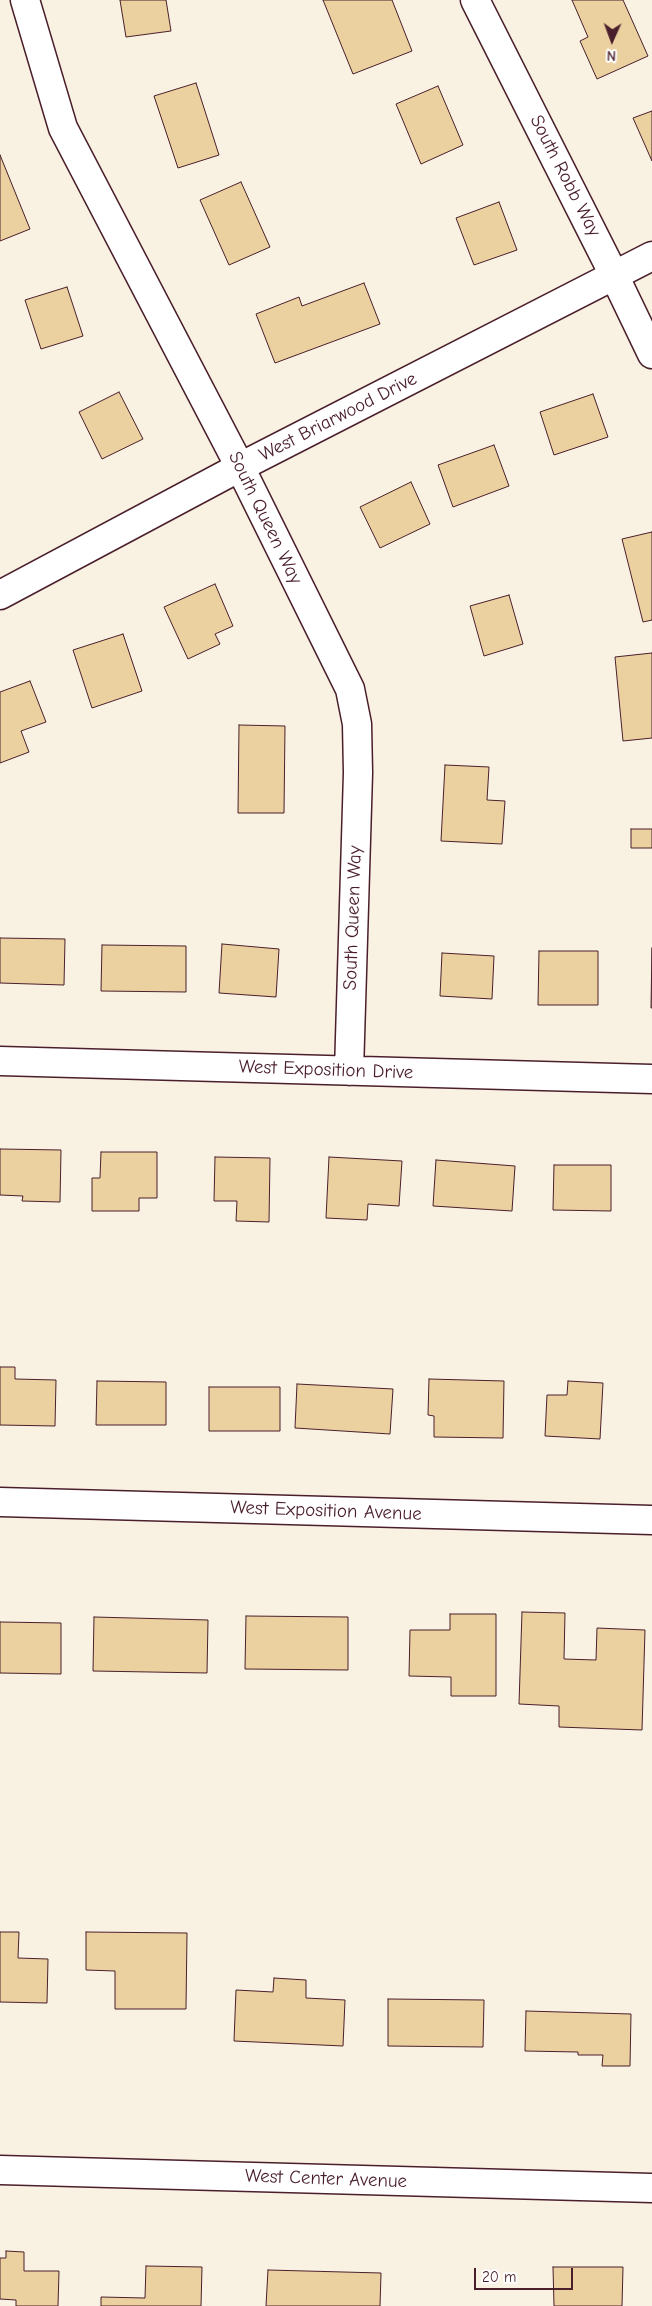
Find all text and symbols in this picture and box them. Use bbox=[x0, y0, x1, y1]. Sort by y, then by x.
north arrow bbox=[587, 15, 637, 65]
text: N bbox=[607, 47, 616, 64]
street label: South Robb Way bbox=[525, 111, 605, 241]
street label: West Briarwood Drive bbox=[255, 367, 421, 467]
street label: South Queen Way bbox=[223, 448, 307, 588]
street label: South Queen Way bbox=[339, 845, 367, 991]
street label: West Exposition Drive bbox=[238, 1056, 414, 1084]
street label: West Exposition Avenue bbox=[230, 1496, 422, 1526]
street label: West Center Avenue bbox=[245, 2165, 407, 2193]
scale bar bbox=[477, 2258, 576, 2290]
text: 20 m bbox=[482, 2268, 516, 2286]

